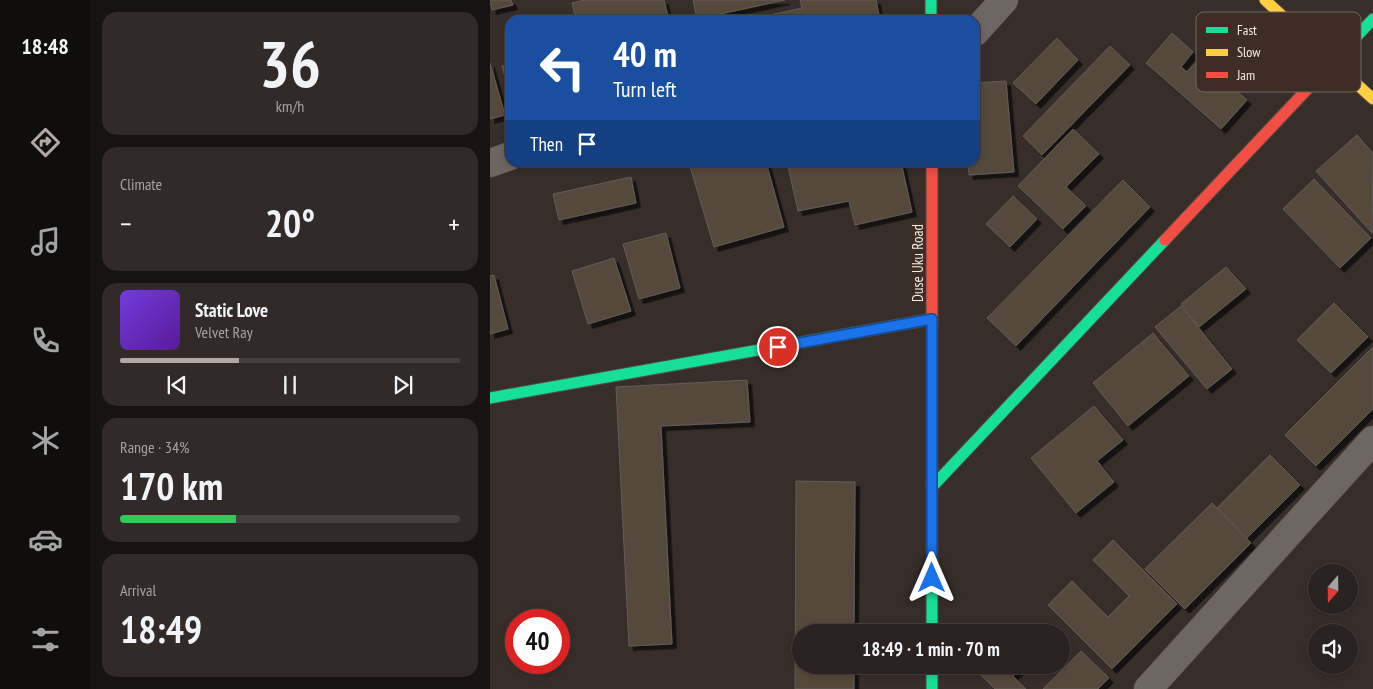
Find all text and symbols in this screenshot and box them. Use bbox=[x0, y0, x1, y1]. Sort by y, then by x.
legend bbox=[1196, 12, 1361, 92]
text: 36 bbox=[259, 21, 321, 105]
text: Fast bbox=[1237, 21, 1257, 39]
text: 40 m bbox=[613, 31, 677, 77]
text: 18:48 bbox=[21, 32, 69, 60]
icon: left bbox=[530, 35, 595, 100]
text: Slow bbox=[1237, 43, 1261, 61]
text: Jam bbox=[1236, 66, 1255, 84]
text: Turn left bbox=[613, 75, 677, 103]
text: km/h bbox=[276, 96, 304, 116]
icon: directions bbox=[28, 125, 63, 160]
icon: arrive bbox=[573, 130, 601, 158]
text: Then bbox=[530, 132, 563, 156]
text: Climate bbox=[120, 174, 162, 194]
text: 20° bbox=[265, 198, 315, 247]
text: − bbox=[120, 205, 132, 242]
text: + bbox=[448, 205, 460, 242]
icon: music bbox=[28, 224, 63, 259]
street label: Duse Uku Road bbox=[908, 224, 927, 302]
text: Static Love bbox=[195, 298, 268, 322]
text: Velvet Ray bbox=[195, 322, 253, 342]
icon: phone bbox=[28, 323, 63, 358]
pin bbox=[757, 326, 799, 368]
icon: arrive bbox=[764, 333, 792, 361]
icon: previous bbox=[163, 371, 191, 399]
icon: pause bbox=[276, 371, 304, 399]
icon: next bbox=[389, 371, 417, 399]
icon: climate bbox=[28, 423, 63, 458]
text: Range · 34% bbox=[120, 437, 189, 457]
text: 170 km bbox=[120, 461, 223, 510]
icon: car bbox=[28, 522, 63, 557]
position arrow bbox=[905, 551, 957, 603]
north arrow bbox=[1308, 564, 1358, 614]
map controls bbox=[1308, 564, 1358, 674]
text: Arrival bbox=[120, 580, 156, 600]
text: 18:49 bbox=[120, 604, 202, 653]
speed limit sign: 40 bbox=[505, 609, 570, 674]
icon: filters bbox=[28, 622, 63, 657]
button: sound bbox=[1308, 624, 1358, 674]
text: 18:49 · 1 min · 70 m bbox=[862, 637, 1000, 661]

